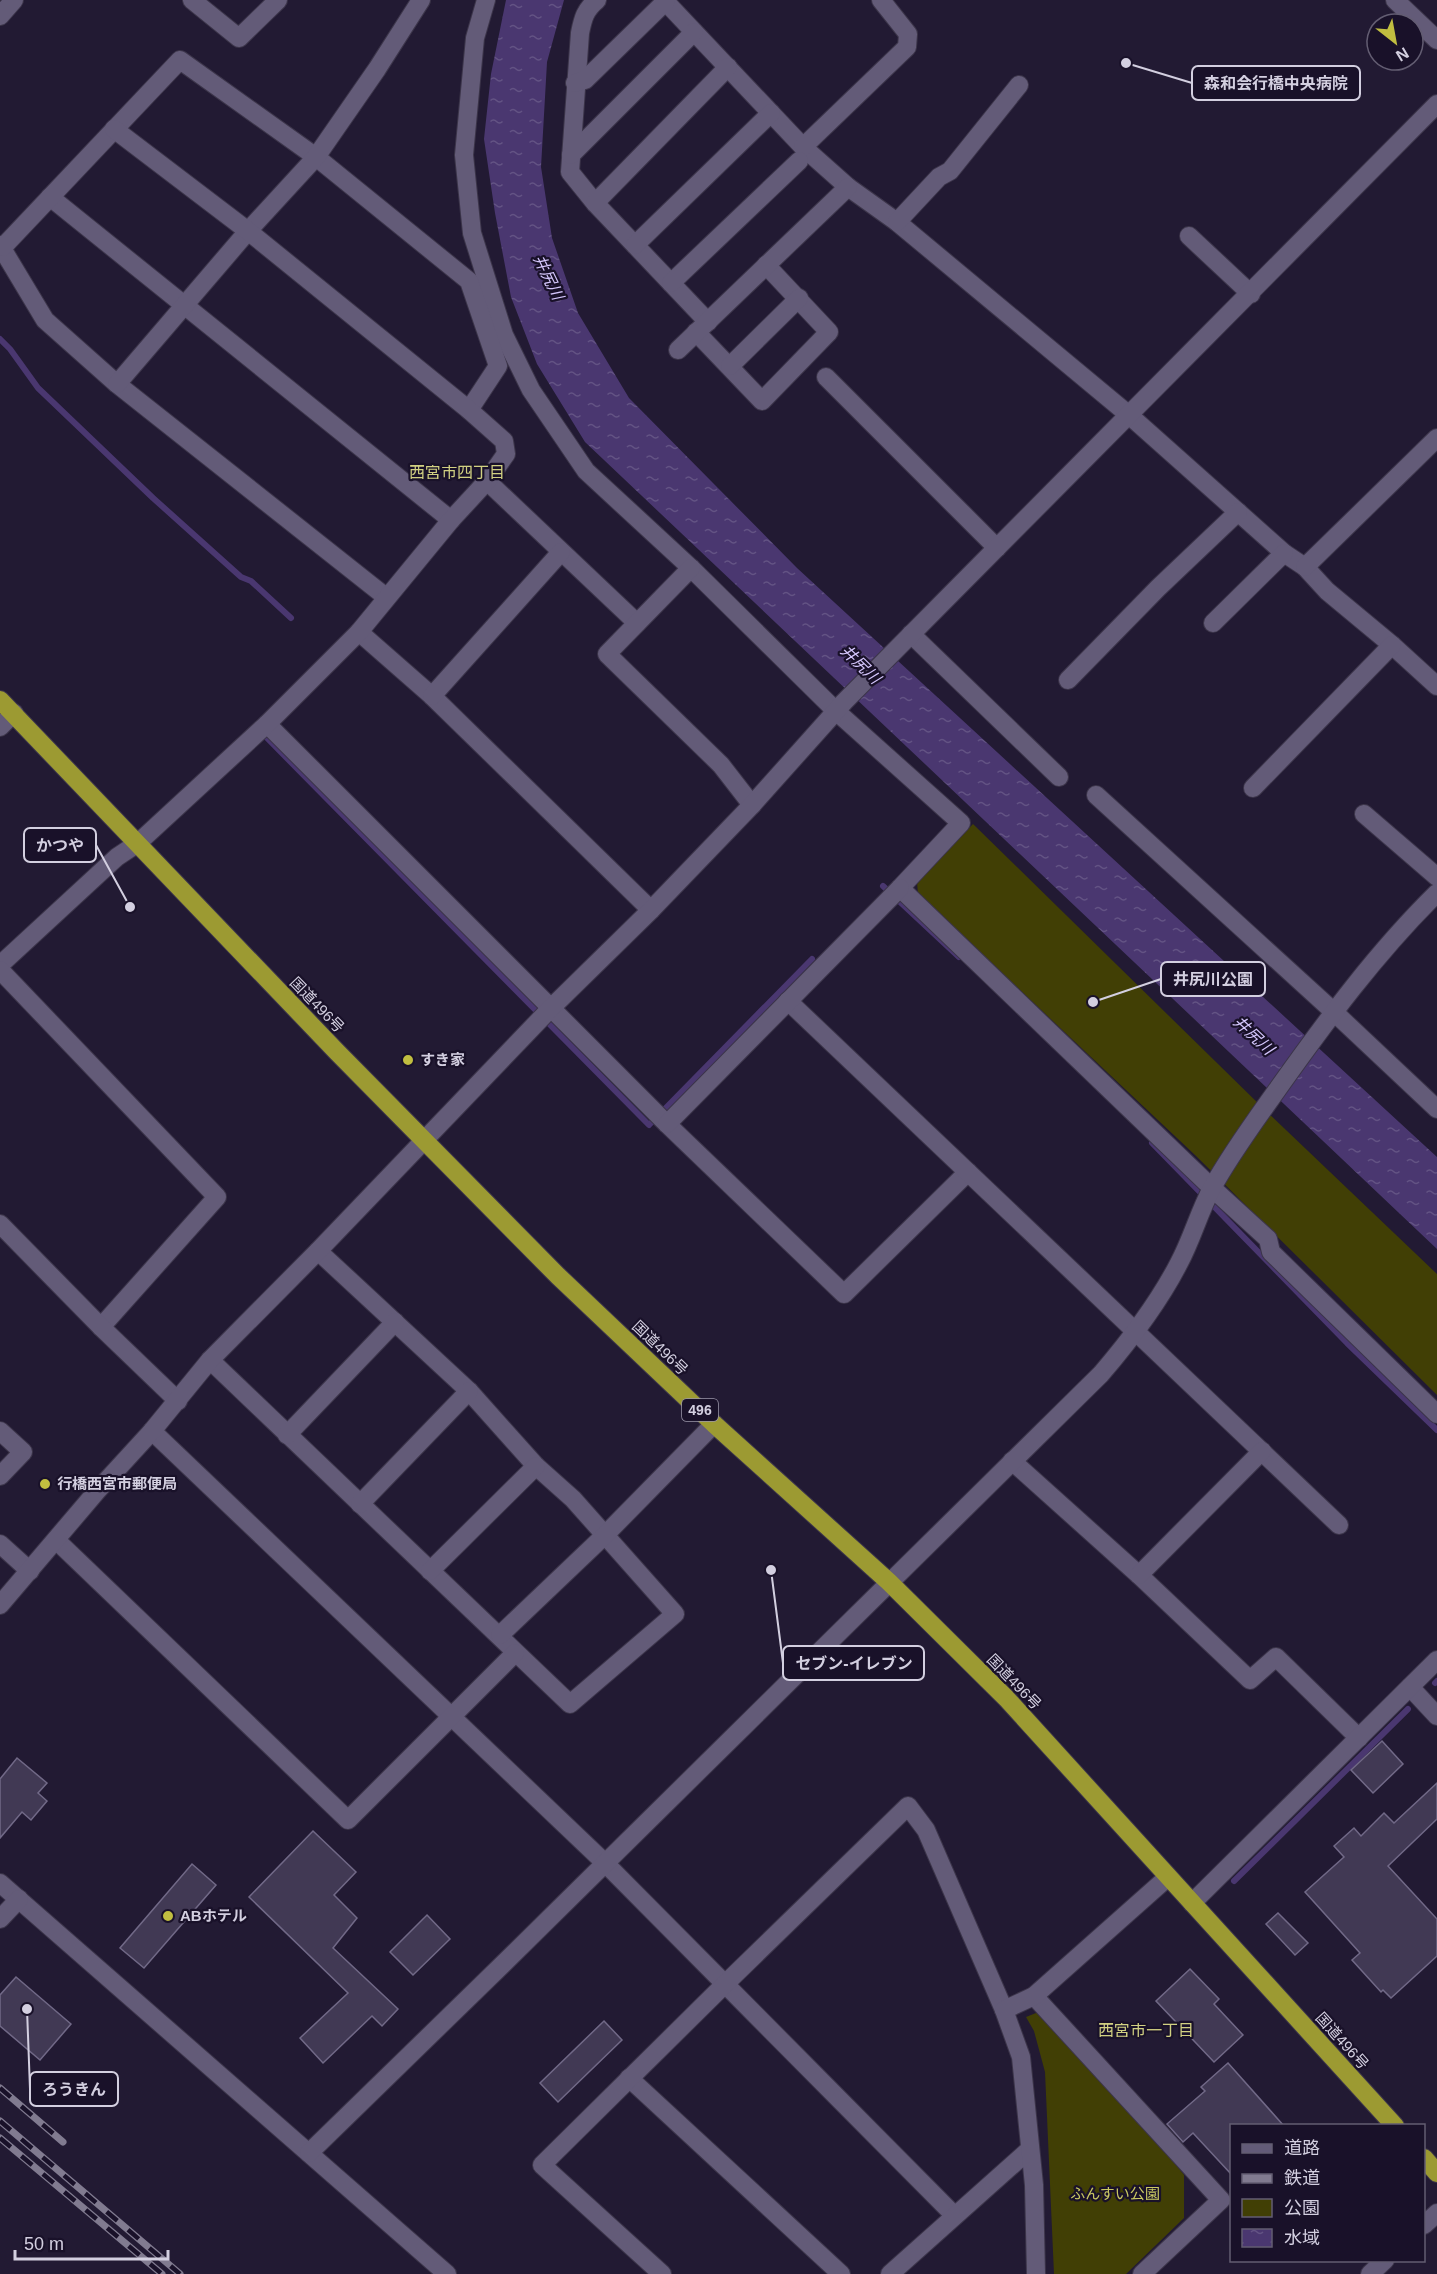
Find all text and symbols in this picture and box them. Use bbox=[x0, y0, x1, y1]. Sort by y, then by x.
north arrow bbox=[1365, 12, 1425, 72]
text: N bbox=[1393, 44, 1412, 65]
callout: 森和会行橋中央病院 bbox=[1192, 66, 1360, 100]
text: 森和会行橋中央病院 bbox=[1204, 75, 1348, 92]
water label: 井尻川 bbox=[530, 252, 568, 304]
district label: 西宮市四丁目 bbox=[409, 464, 505, 481]
water label: 井尻川 bbox=[837, 642, 885, 689]
callout: かつや bbox=[24, 828, 96, 862]
text: かつや bbox=[36, 837, 84, 854]
callout: 井尻川公園 bbox=[1161, 962, 1265, 996]
text: 井尻川公園 bbox=[1173, 970, 1253, 988]
street label: 国道496号 bbox=[287, 974, 348, 1036]
water label: 井尻川 bbox=[1230, 1013, 1278, 1059]
place label: すき家 bbox=[420, 1051, 465, 1068]
marker: すき家 bbox=[401, 1053, 415, 1067]
street label: 国道496号 bbox=[629, 1317, 691, 1378]
road number: 496 bbox=[682, 1399, 718, 1421]
place label: 行橋西宮市郵便局 bbox=[57, 1475, 177, 1492]
marker: 行橋西宮市郵便局 bbox=[38, 1477, 52, 1491]
callout: セブン-イレブン bbox=[783, 1646, 924, 1680]
street label: 国道496号 bbox=[984, 1651, 1045, 1713]
text: セブン-イレブン bbox=[795, 1655, 913, 1672]
place label: ABホテル bbox=[180, 1907, 247, 1924]
marker: ABホテル bbox=[161, 1909, 175, 1923]
street label: 国道496号 bbox=[1313, 2009, 1372, 2072]
district label: 西宮市一丁目 bbox=[1098, 2022, 1194, 2039]
callout: ろうきん bbox=[30, 2072, 118, 2106]
text: ろうきん bbox=[42, 2081, 106, 2098]
legend bbox=[1230, 2124, 1425, 2262]
text: 道路 bbox=[1284, 2138, 1320, 2158]
text: 鉄道 bbox=[1284, 2168, 1320, 2188]
park label: ふんすい公園 bbox=[1070, 2185, 1160, 2202]
text: 公園 bbox=[1284, 2198, 1320, 2218]
scale bar bbox=[15, 2223, 168, 2261]
text: 水域 bbox=[1284, 2228, 1320, 2248]
text: 50 m bbox=[24, 2234, 64, 2254]

